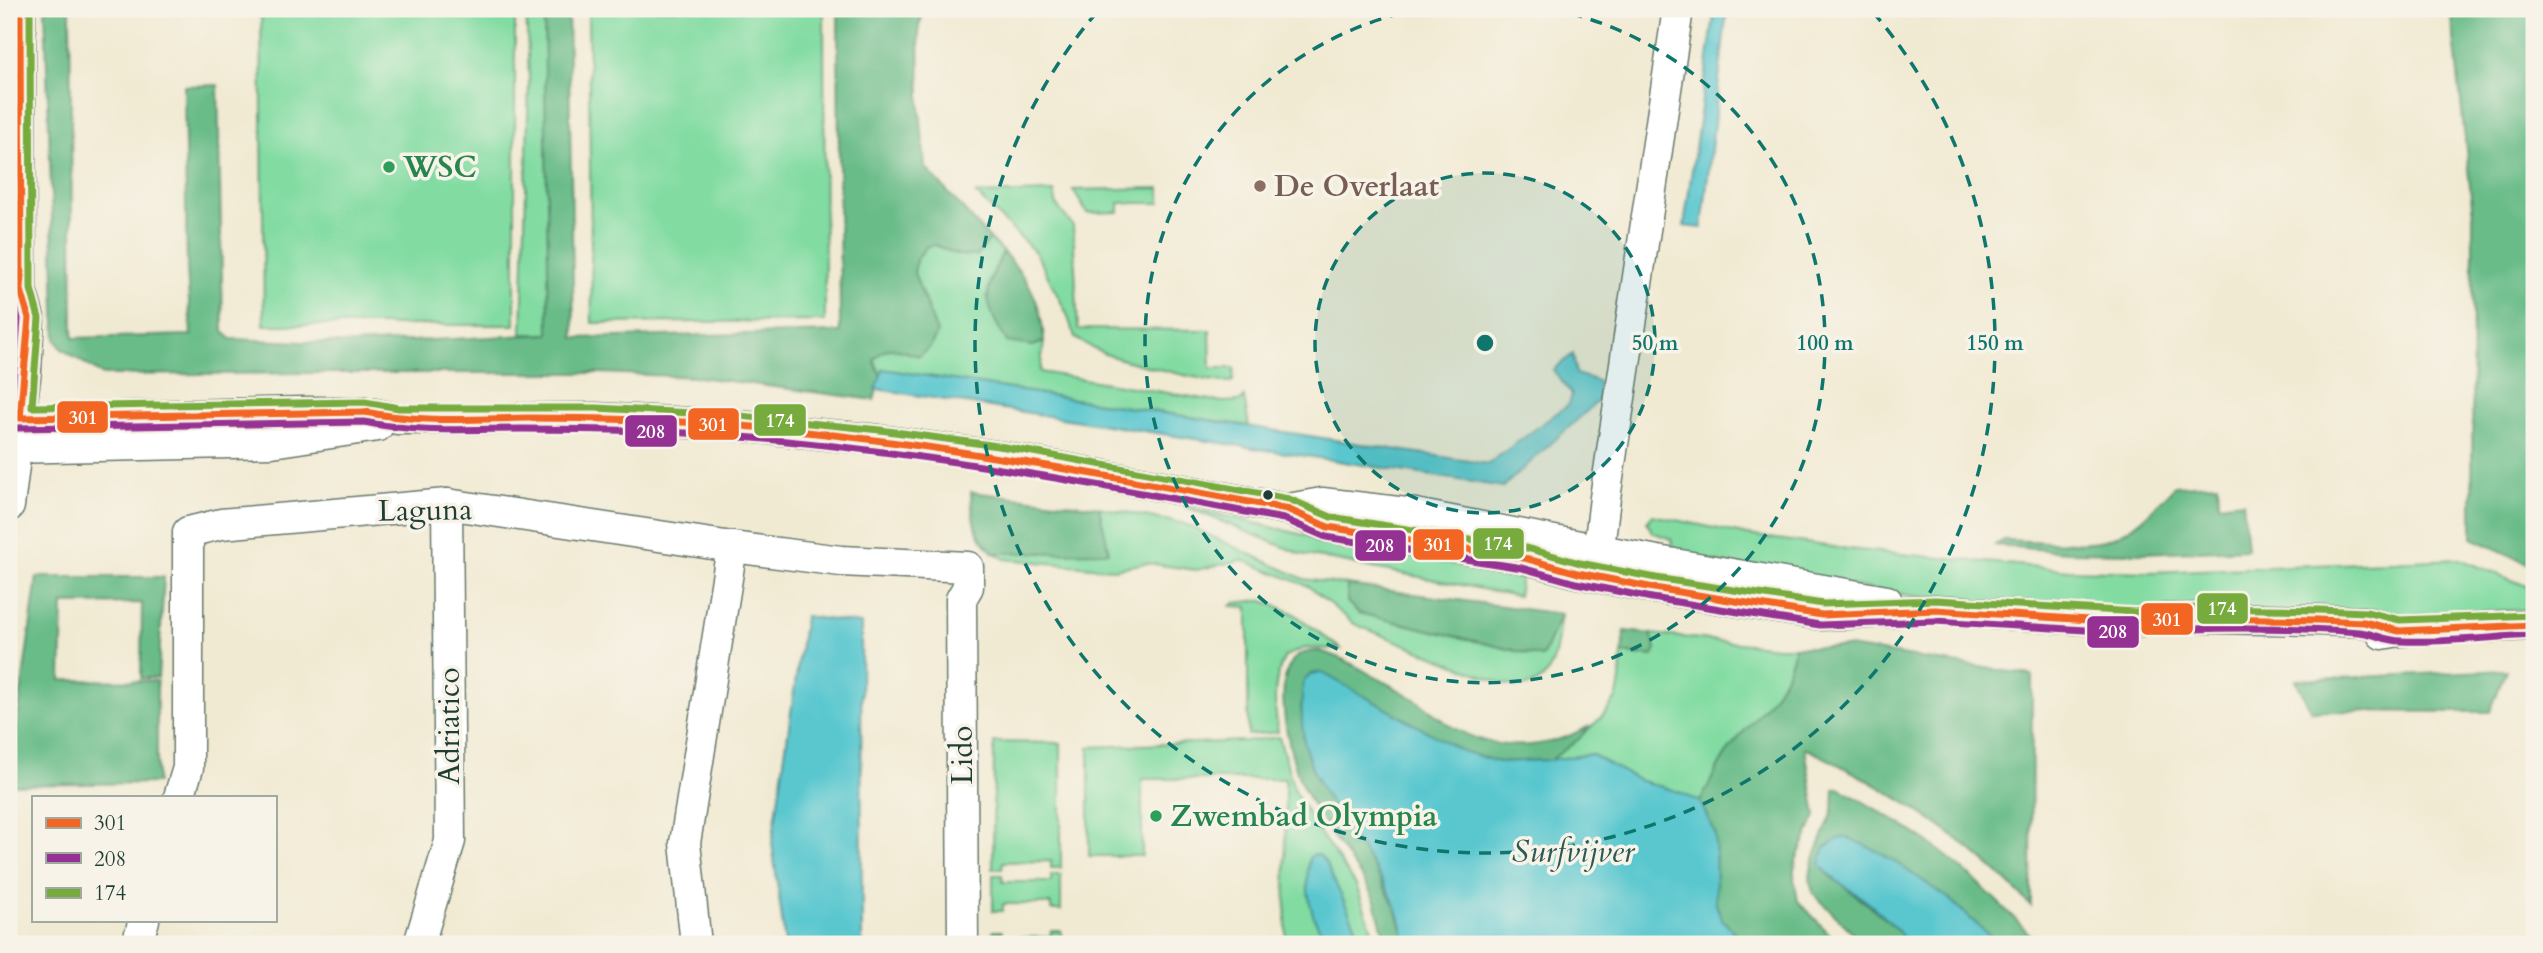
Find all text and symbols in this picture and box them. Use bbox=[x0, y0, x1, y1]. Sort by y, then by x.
place label: WSC bbox=[402, 147, 477, 188]
marker: WSC bbox=[381, 159, 397, 175]
place label: De Overlaat bbox=[1274, 166, 1440, 207]
marker: De Overlaat bbox=[1252, 178, 1268, 194]
text: 50 m bbox=[1632, 329, 1679, 358]
text: 100 m bbox=[1796, 329, 1854, 358]
text: 150 m bbox=[1966, 329, 2024, 358]
centre of rings bbox=[1473, 331, 1497, 355]
line badge: 301 bbox=[56, 400, 109, 434]
line badge: 174 bbox=[753, 403, 807, 437]
text: 301 bbox=[68, 405, 98, 431]
line badge: 301 bbox=[687, 407, 740, 441]
text: 174 bbox=[765, 408, 795, 434]
text: 301 bbox=[698, 412, 728, 438]
line badge: 208 bbox=[624, 414, 678, 448]
text: 208 bbox=[636, 419, 666, 445]
unlabelled marker bbox=[1261, 488, 1275, 502]
street label: Laguna bbox=[377, 489, 473, 532]
line badge: 174 bbox=[1472, 527, 1525, 560]
line badge: 301 bbox=[1412, 528, 1465, 561]
line badge: 208 bbox=[1354, 529, 1407, 562]
text: 174 bbox=[1483, 531, 1513, 557]
text: 301 bbox=[1423, 532, 1453, 558]
text: 208 bbox=[1365, 533, 1395, 559]
line badge: 174 bbox=[2196, 592, 2249, 625]
text: 174 bbox=[2207, 596, 2237, 622]
line badge: 301 bbox=[2140, 602, 2194, 636]
text: 301 bbox=[2152, 607, 2182, 633]
line badge: 208 bbox=[2086, 615, 2140, 649]
text: 208 bbox=[2098, 619, 2128, 645]
street label: Adriatico bbox=[429, 667, 470, 785]
street label: Lido bbox=[942, 726, 983, 784]
legend bbox=[32, 796, 276, 922]
place label: Zwembad Olympia bbox=[1170, 796, 1438, 837]
marker: Zwembad Olympia bbox=[1148, 808, 1164, 824]
text: 301 bbox=[94, 809, 126, 838]
water label: Surfvijver bbox=[1512, 830, 1636, 874]
text: 208 bbox=[94, 845, 126, 874]
text: 174 bbox=[94, 879, 127, 908]

